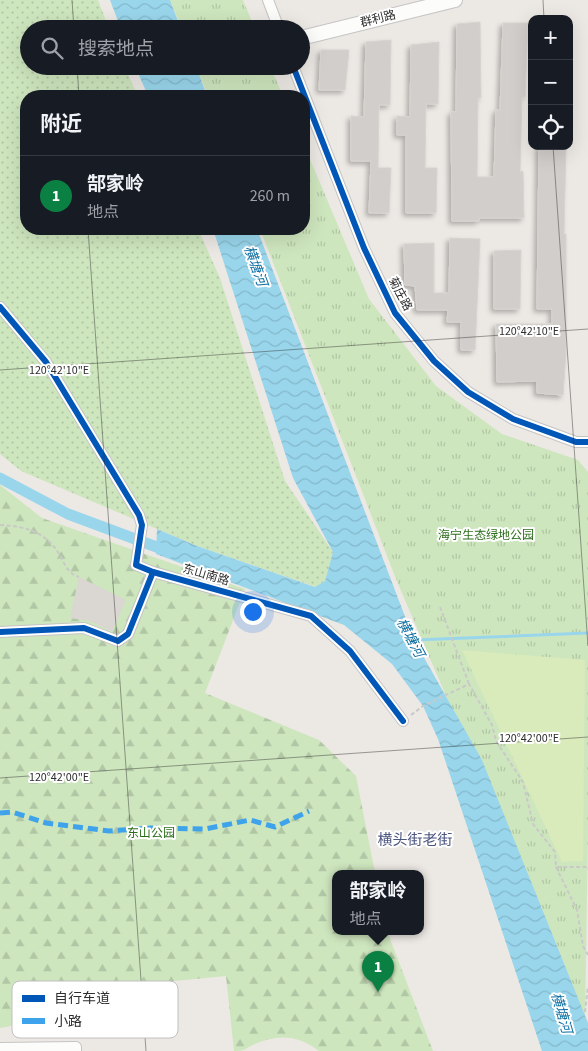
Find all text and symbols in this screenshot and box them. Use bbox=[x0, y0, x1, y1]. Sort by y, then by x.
street label: 群利路 bbox=[358, 6, 398, 32]
map controls bbox=[528, 15, 573, 150]
button: + bbox=[528, 15, 573, 60]
search box bbox=[20, 20, 310, 75]
icon: search bbox=[38, 34, 66, 62]
text: 搜索地点 bbox=[78, 36, 154, 63]
button: − bbox=[528, 60, 573, 105]
button: locate bbox=[528, 105, 573, 150]
text: 附近 bbox=[40, 109, 82, 139]
text: 郜家岭 bbox=[87, 171, 144, 198]
text: 1 bbox=[52, 185, 60, 207]
text: 260 m bbox=[250, 185, 290, 207]
text: 地点 bbox=[87, 201, 119, 223]
water label: 横塘河 bbox=[238, 243, 273, 292]
street label: 菊庄路 bbox=[384, 274, 416, 314]
text: 120°42'10"E bbox=[499, 323, 559, 340]
text: 120°42'10"E bbox=[29, 362, 89, 379]
park label: 海宁生态绿地公园 bbox=[438, 527, 534, 544]
street label: 东山南路 bbox=[181, 560, 231, 590]
your location bbox=[240, 599, 266, 625]
water label: 横塘河 bbox=[391, 615, 430, 664]
text: 120°42'00"E bbox=[499, 730, 559, 747]
text: 120°42'00"E bbox=[29, 769, 89, 786]
park label: 东山公园 bbox=[127, 825, 175, 842]
district label: 横头街老街 bbox=[377, 830, 453, 851]
popup bbox=[332, 870, 424, 935]
text: 郜家岭 bbox=[349, 878, 407, 905]
text: 地点 bbox=[349, 908, 382, 930]
pin: 1 bbox=[362, 951, 394, 992]
legend bbox=[12, 981, 178, 1038]
text: 自行车道 bbox=[54, 989, 110, 1009]
water label: 横塘河 bbox=[546, 990, 577, 1039]
text: 小路 bbox=[54, 1012, 82, 1032]

